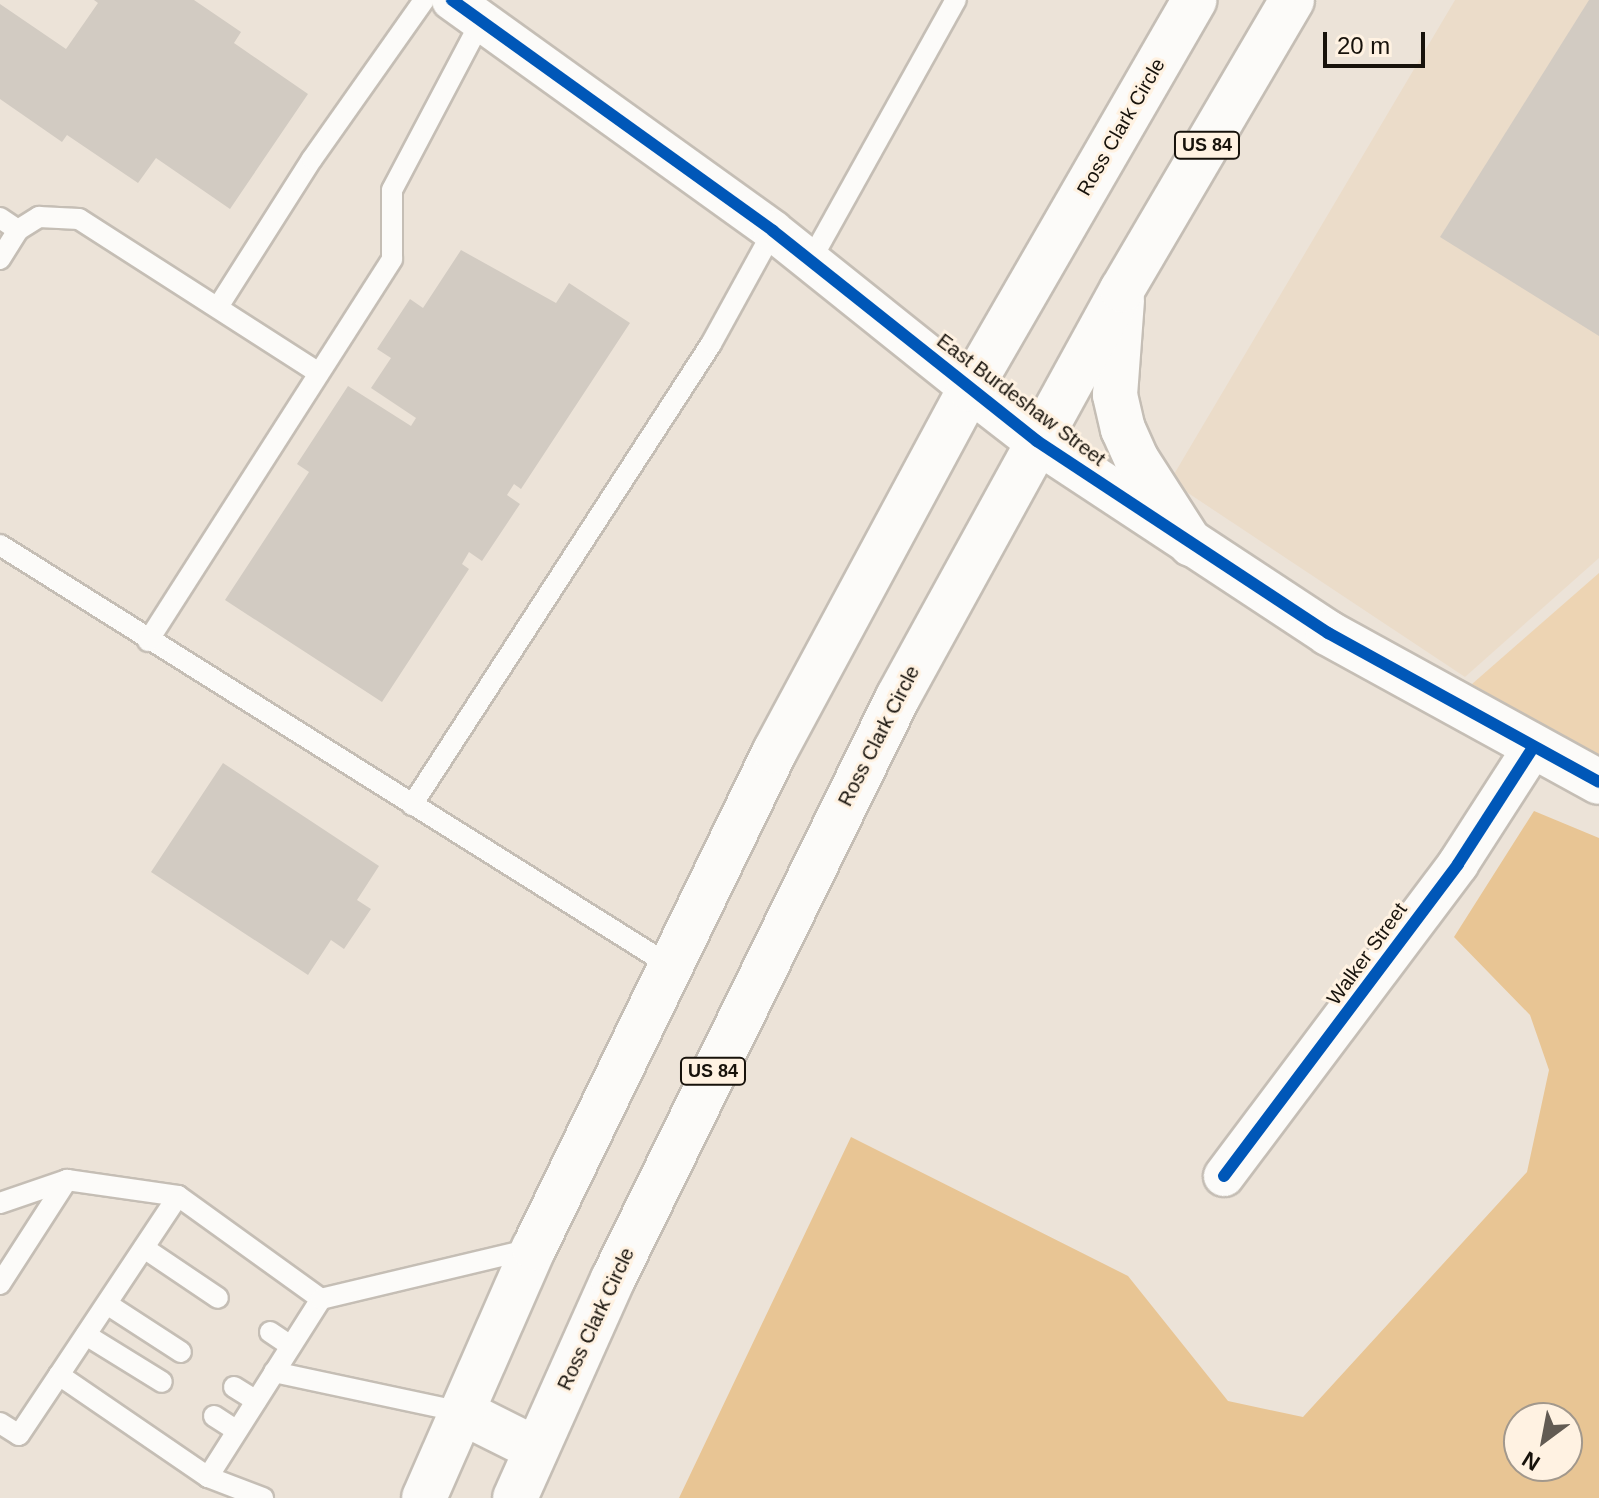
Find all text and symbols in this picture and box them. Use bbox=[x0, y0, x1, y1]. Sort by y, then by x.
scale bar bbox=[1327, 16, 1429, 66]
text: 20 m bbox=[1337, 32, 1390, 59]
street label: Ross Clark Circle bbox=[1072, 54, 1170, 200]
road number: US 84 bbox=[1173, 131, 1241, 159]
street label: East Burdeshaw Street bbox=[932, 329, 1110, 471]
street label: Ross Clark Circle bbox=[833, 662, 925, 810]
street label: Walker Street bbox=[1322, 898, 1412, 1010]
road number: US 84 bbox=[679, 1057, 747, 1085]
street label: Ross Clark Circle bbox=[552, 1244, 640, 1394]
north arrow bbox=[1503, 1402, 1583, 1482]
text: N bbox=[1518, 1446, 1544, 1476]

